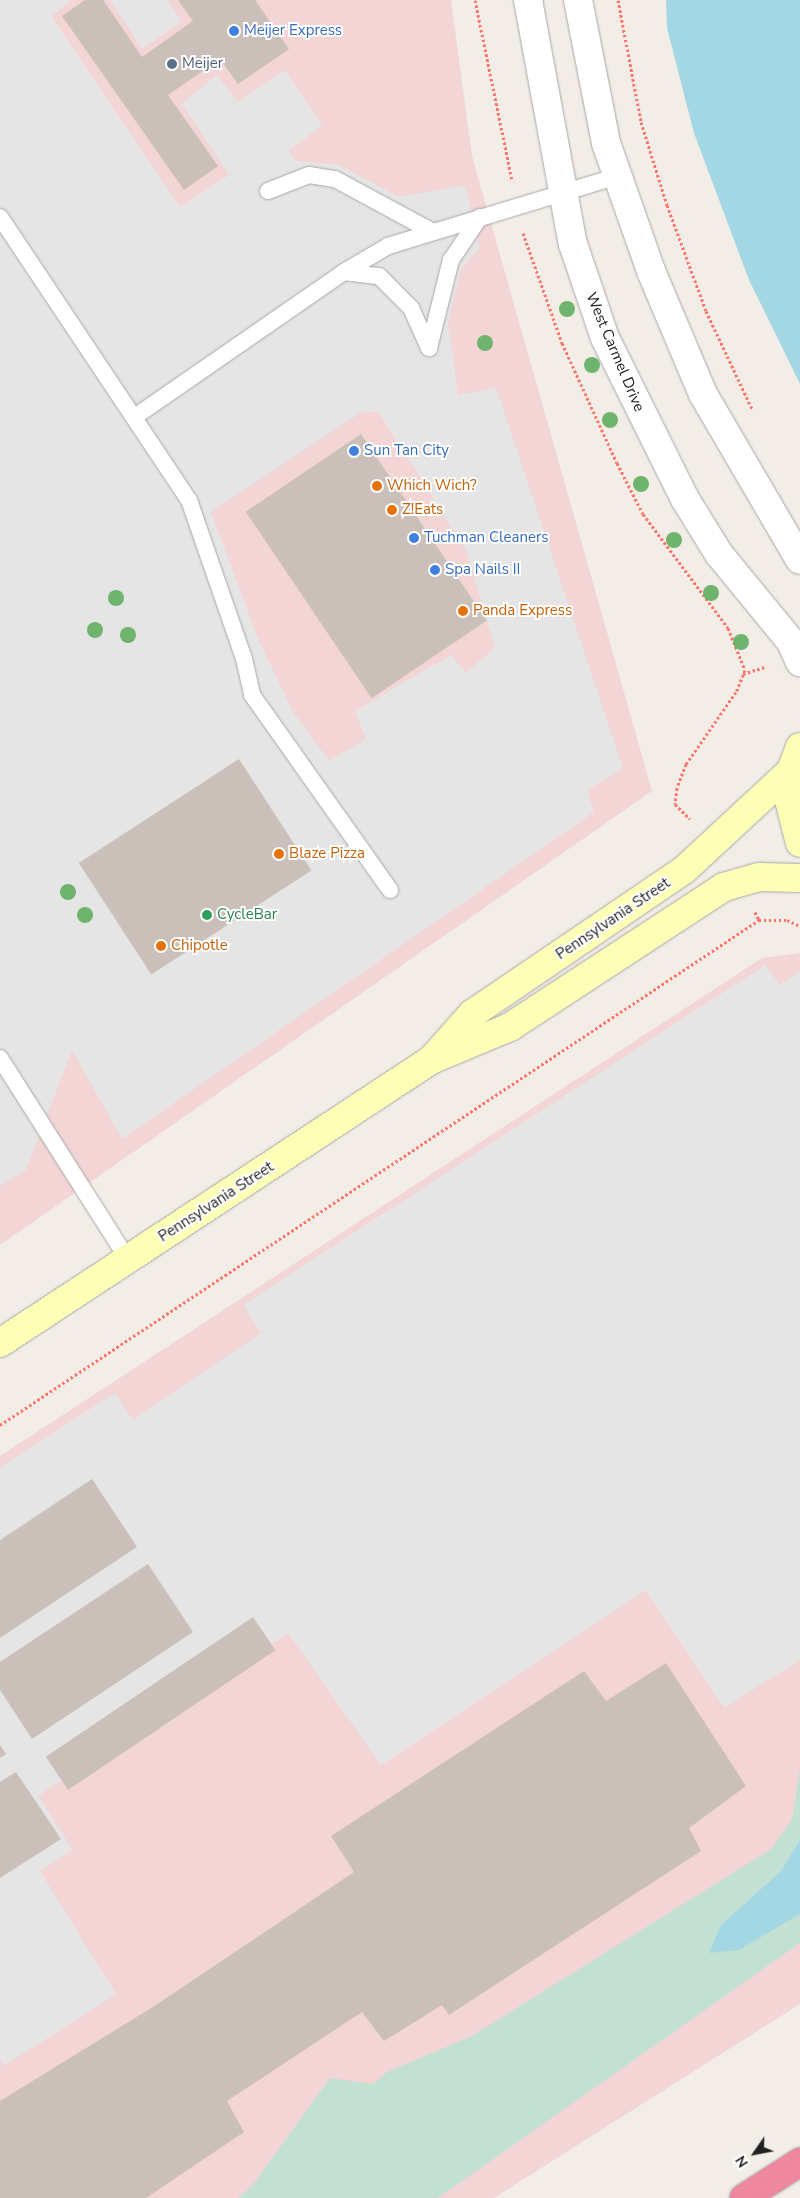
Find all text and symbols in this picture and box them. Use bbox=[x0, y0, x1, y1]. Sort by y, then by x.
place label: Meijer Express bbox=[244, 22, 342, 40]
marker: Meijer Express bbox=[228, 25, 240, 37]
place label: Meijer bbox=[182, 55, 223, 73]
marker: Meijer bbox=[166, 58, 178, 70]
street label: West Carmel Drive bbox=[582, 290, 648, 414]
place label: Sun Tan City bbox=[364, 442, 449, 460]
marker: Sun Tan City bbox=[348, 445, 360, 457]
place label: Which Wich? bbox=[387, 477, 477, 495]
marker: Which Wich? bbox=[371, 480, 383, 492]
place label: Z!Eats bbox=[402, 501, 443, 519]
marker: Z!Eats bbox=[386, 504, 398, 516]
place label: Tuchman Cleaners bbox=[424, 529, 548, 547]
marker: Tuchman Cleaners bbox=[408, 532, 420, 544]
place label: Spa Nails II bbox=[445, 561, 520, 579]
marker: Spa Nails II bbox=[429, 564, 441, 576]
place label: Panda Express bbox=[473, 602, 572, 620]
marker: Panda Express bbox=[457, 605, 469, 617]
place label: Blaze Pizza bbox=[289, 845, 365, 863]
marker: Blaze Pizza bbox=[273, 848, 285, 860]
street label: Pennsylvania Street bbox=[553, 874, 673, 964]
place label: CycleBar bbox=[217, 906, 277, 924]
marker: CycleBar bbox=[201, 909, 213, 921]
place label: Chipotle bbox=[171, 937, 228, 955]
marker: Chipotle bbox=[155, 940, 167, 952]
street label: Pennsylvania Street bbox=[155, 1158, 277, 1246]
north arrow bbox=[730, 2128, 780, 2178]
text: N bbox=[731, 2152, 753, 2171]

